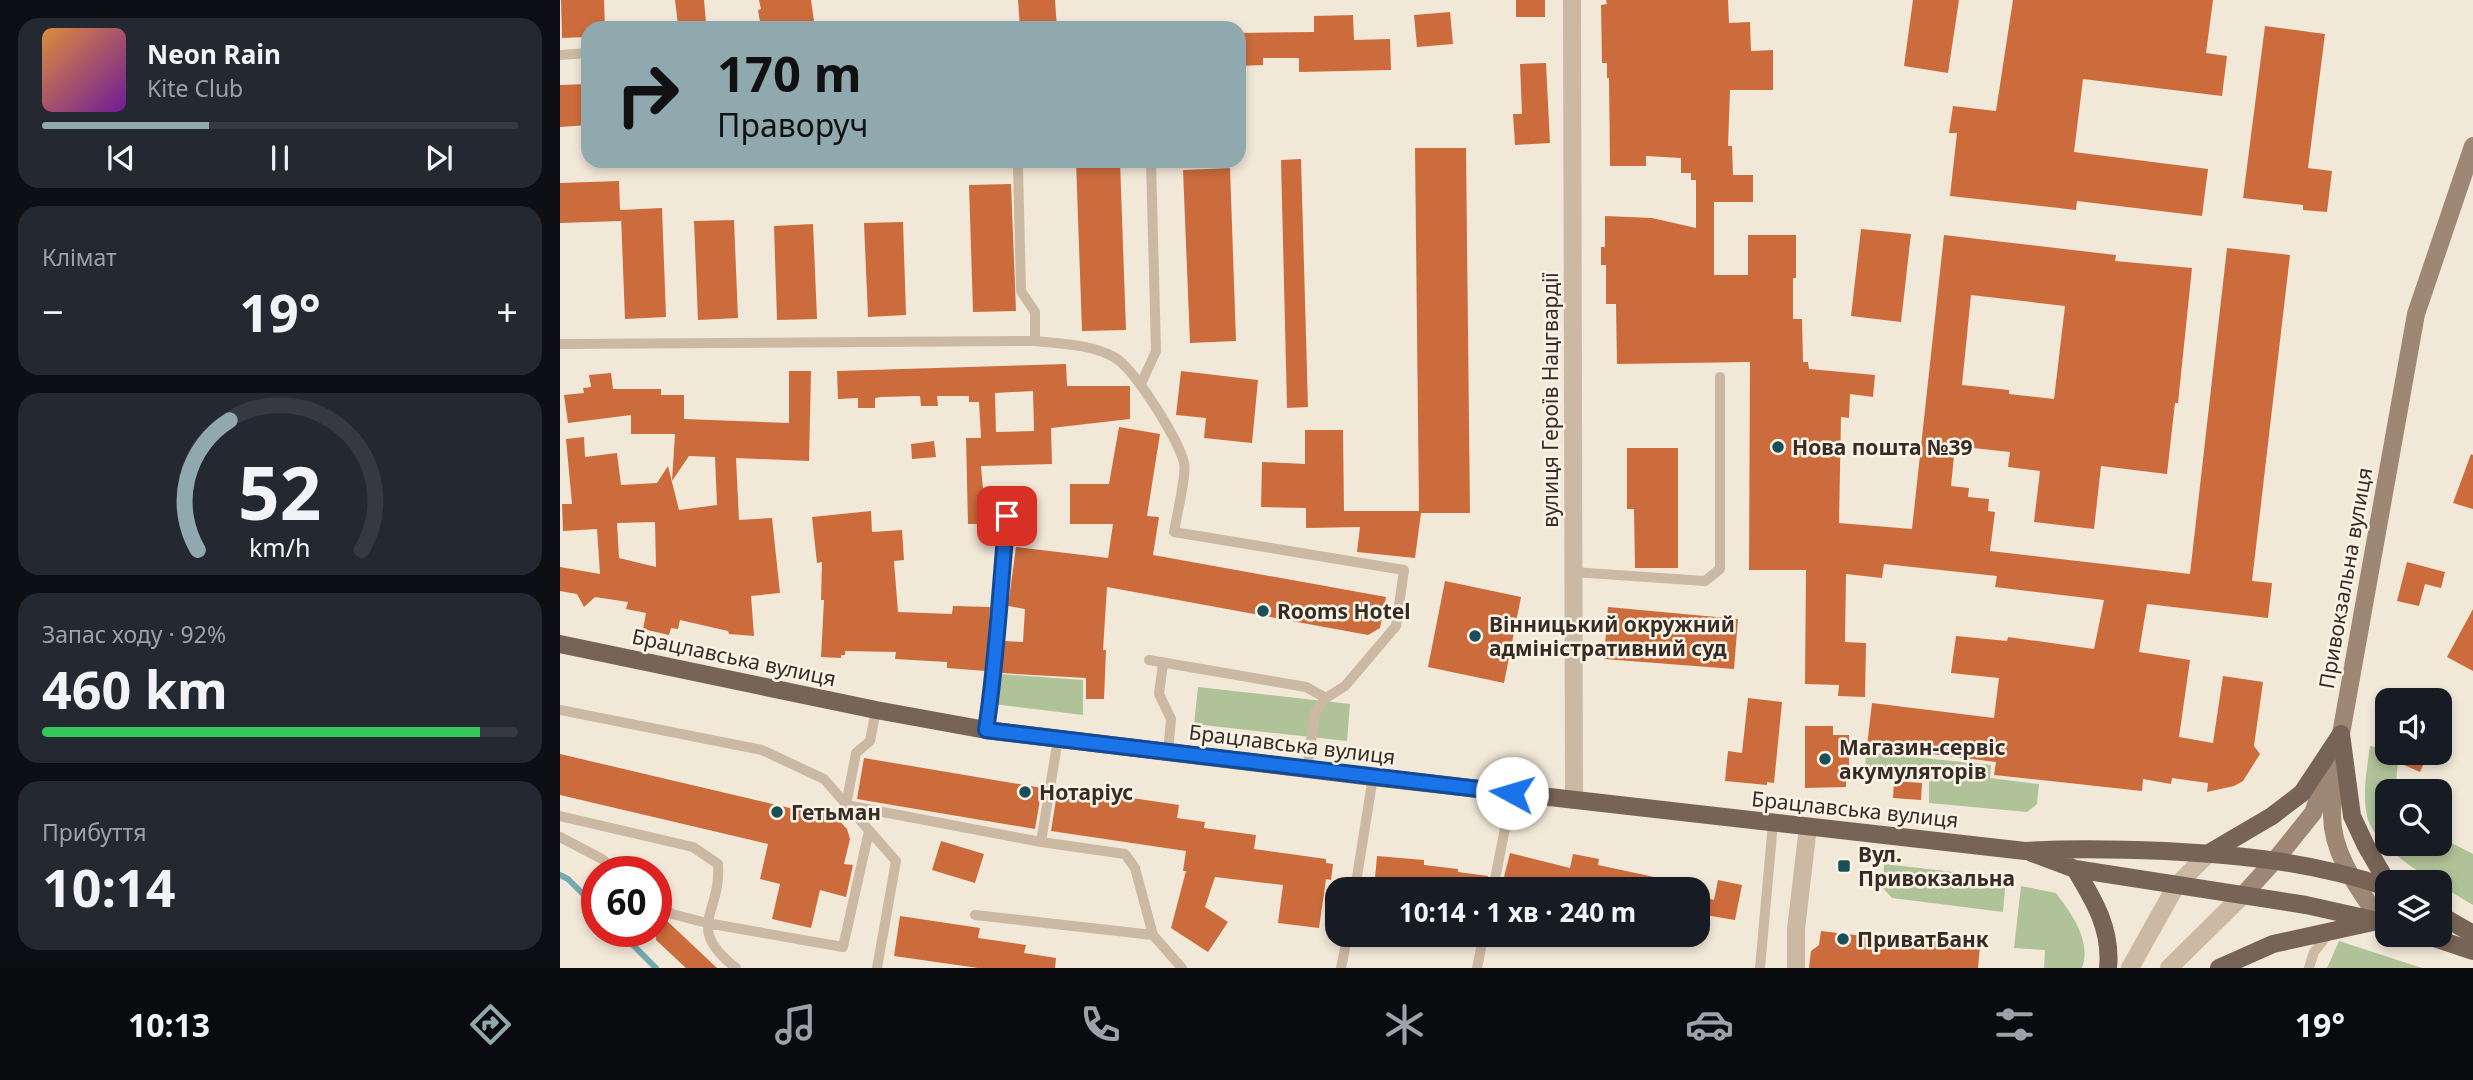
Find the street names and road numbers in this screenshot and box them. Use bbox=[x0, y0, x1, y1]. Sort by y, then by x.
street label: вулиця Героїв Нацгвардії bbox=[1536, 272, 1564, 528]
street label: Привокзальна вулиця bbox=[2312, 465, 2378, 691]
street label: Брацлавська вулиця bbox=[629, 622, 839, 692]
street label: Брацлавська вулиця bbox=[1187, 717, 1397, 771]
street label: Брацлавська вулиця bbox=[1750, 784, 1960, 834]

